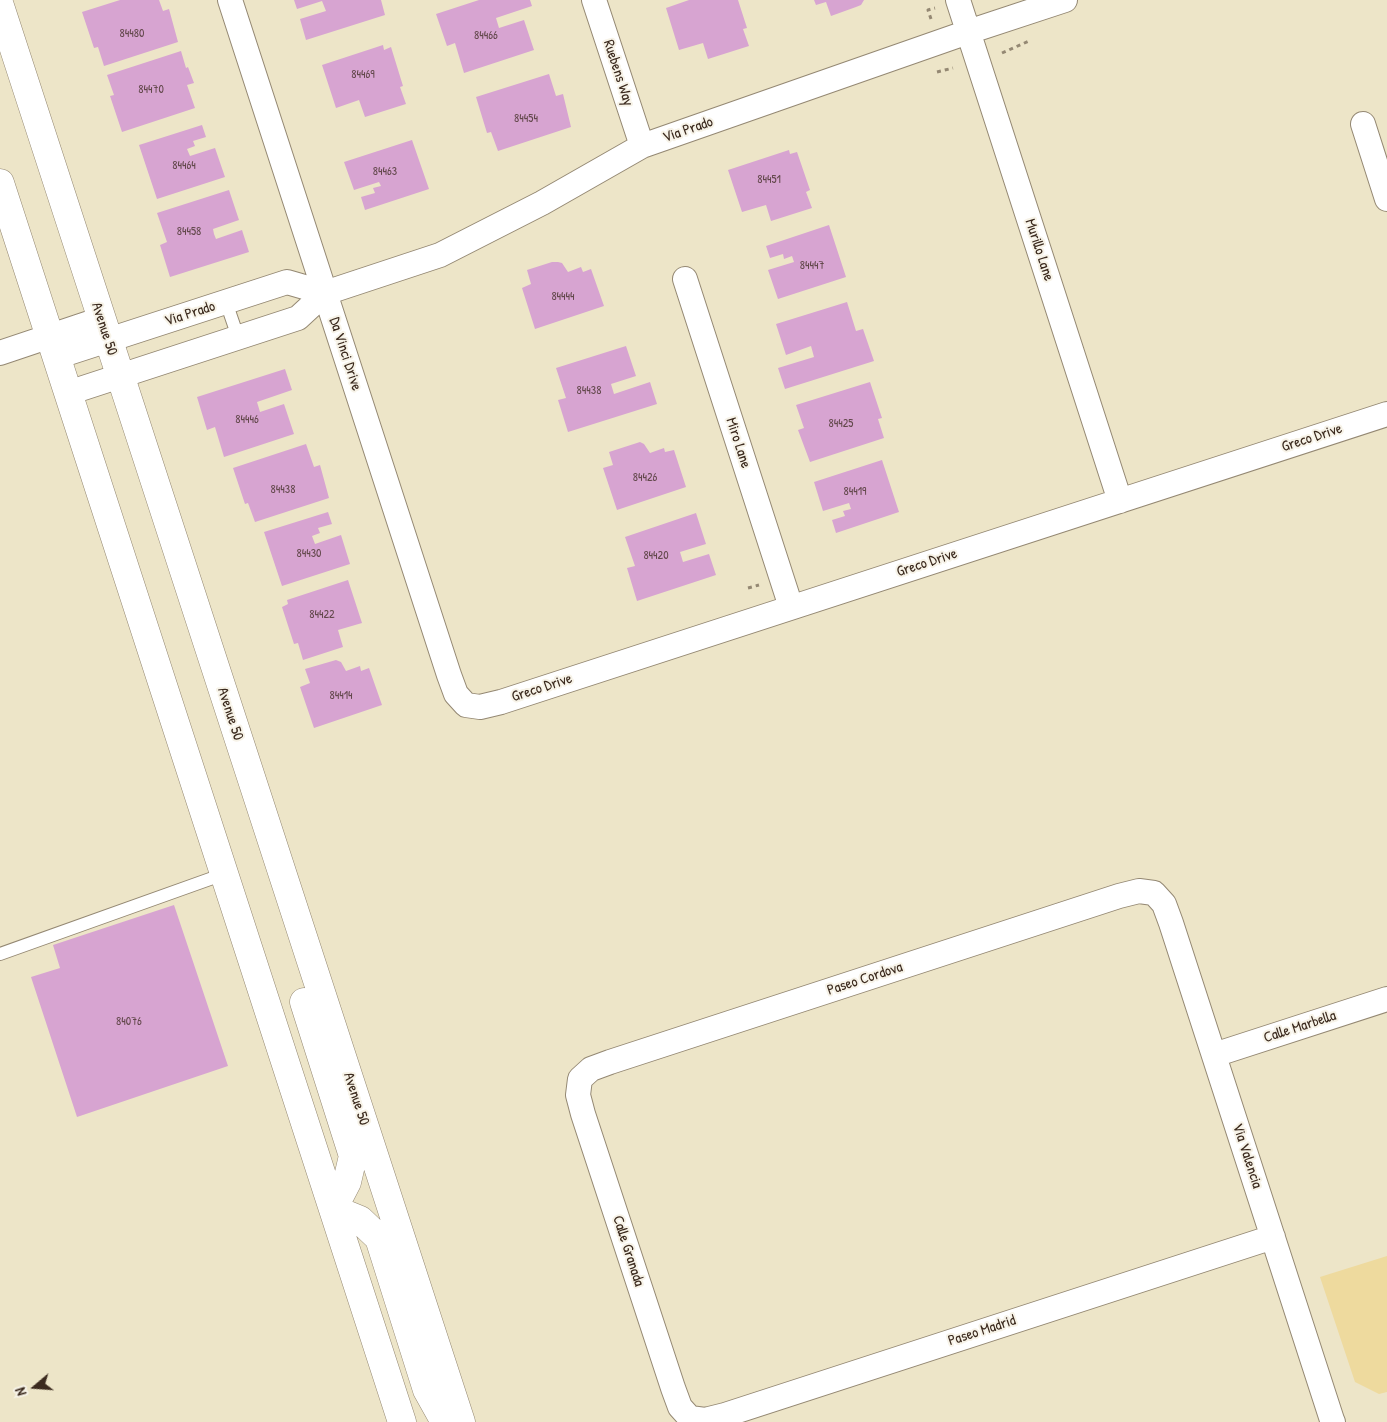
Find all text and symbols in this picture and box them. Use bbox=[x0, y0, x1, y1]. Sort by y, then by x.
house number: 84480 bbox=[120, 27, 144, 41]
house number: 84466 bbox=[474, 29, 498, 43]
street label: Ruebens Way bbox=[599, 38, 637, 108]
house number: 84469 bbox=[351, 68, 375, 82]
house number: 84470 bbox=[138, 83, 164, 97]
house number: 84454 bbox=[514, 112, 538, 126]
street label: Via Prado bbox=[661, 113, 715, 147]
house number: 84464 bbox=[172, 159, 196, 173]
house number: 84463 bbox=[373, 165, 397, 179]
house number: 84451 bbox=[757, 173, 781, 187]
street label: Murillo Lane bbox=[1021, 217, 1057, 283]
house number: 84458 bbox=[177, 225, 201, 239]
house number: 84447 bbox=[800, 259, 824, 273]
house number: 84444 bbox=[551, 290, 575, 304]
street label: Via Prado bbox=[163, 297, 217, 331]
street label: Avenue 50 bbox=[87, 300, 121, 358]
street label: Da Vinci Drive bbox=[325, 315, 365, 393]
house number: 84438 bbox=[577, 384, 601, 398]
house number: 84446 bbox=[235, 413, 259, 427]
street label: Miro Lane bbox=[721, 416, 755, 470]
house number: 84425 bbox=[829, 417, 853, 431]
street label: Greco Drive bbox=[1280, 420, 1344, 456]
house number: 84426 bbox=[633, 471, 657, 485]
house number: 84438 bbox=[271, 483, 295, 497]
house number: 84419 bbox=[844, 485, 866, 499]
street label: Greco Drive bbox=[895, 545, 959, 581]
house number: 84430 bbox=[297, 547, 321, 561]
house number: 84420 bbox=[643, 549, 669, 563]
house number: 84422 bbox=[309, 608, 335, 622]
street label: Greco Drive bbox=[510, 670, 574, 706]
street label: Avenue 50 bbox=[213, 685, 247, 743]
house number: 84414 bbox=[329, 689, 353, 703]
street label: Paseo Cordova bbox=[825, 958, 905, 1000]
street label: Calle Marbella bbox=[1262, 1007, 1338, 1047]
house number: 84076 bbox=[116, 1015, 142, 1029]
street label: Avenue 50 bbox=[339, 1070, 373, 1128]
street label: Via Valencia bbox=[1228, 1121, 1266, 1191]
street label: Calle Granada bbox=[608, 1213, 648, 1289]
street label: Paseo Madrid bbox=[946, 1312, 1018, 1350]
north arrow bbox=[10, 1362, 60, 1412]
text: N bbox=[10, 1385, 30, 1398]

